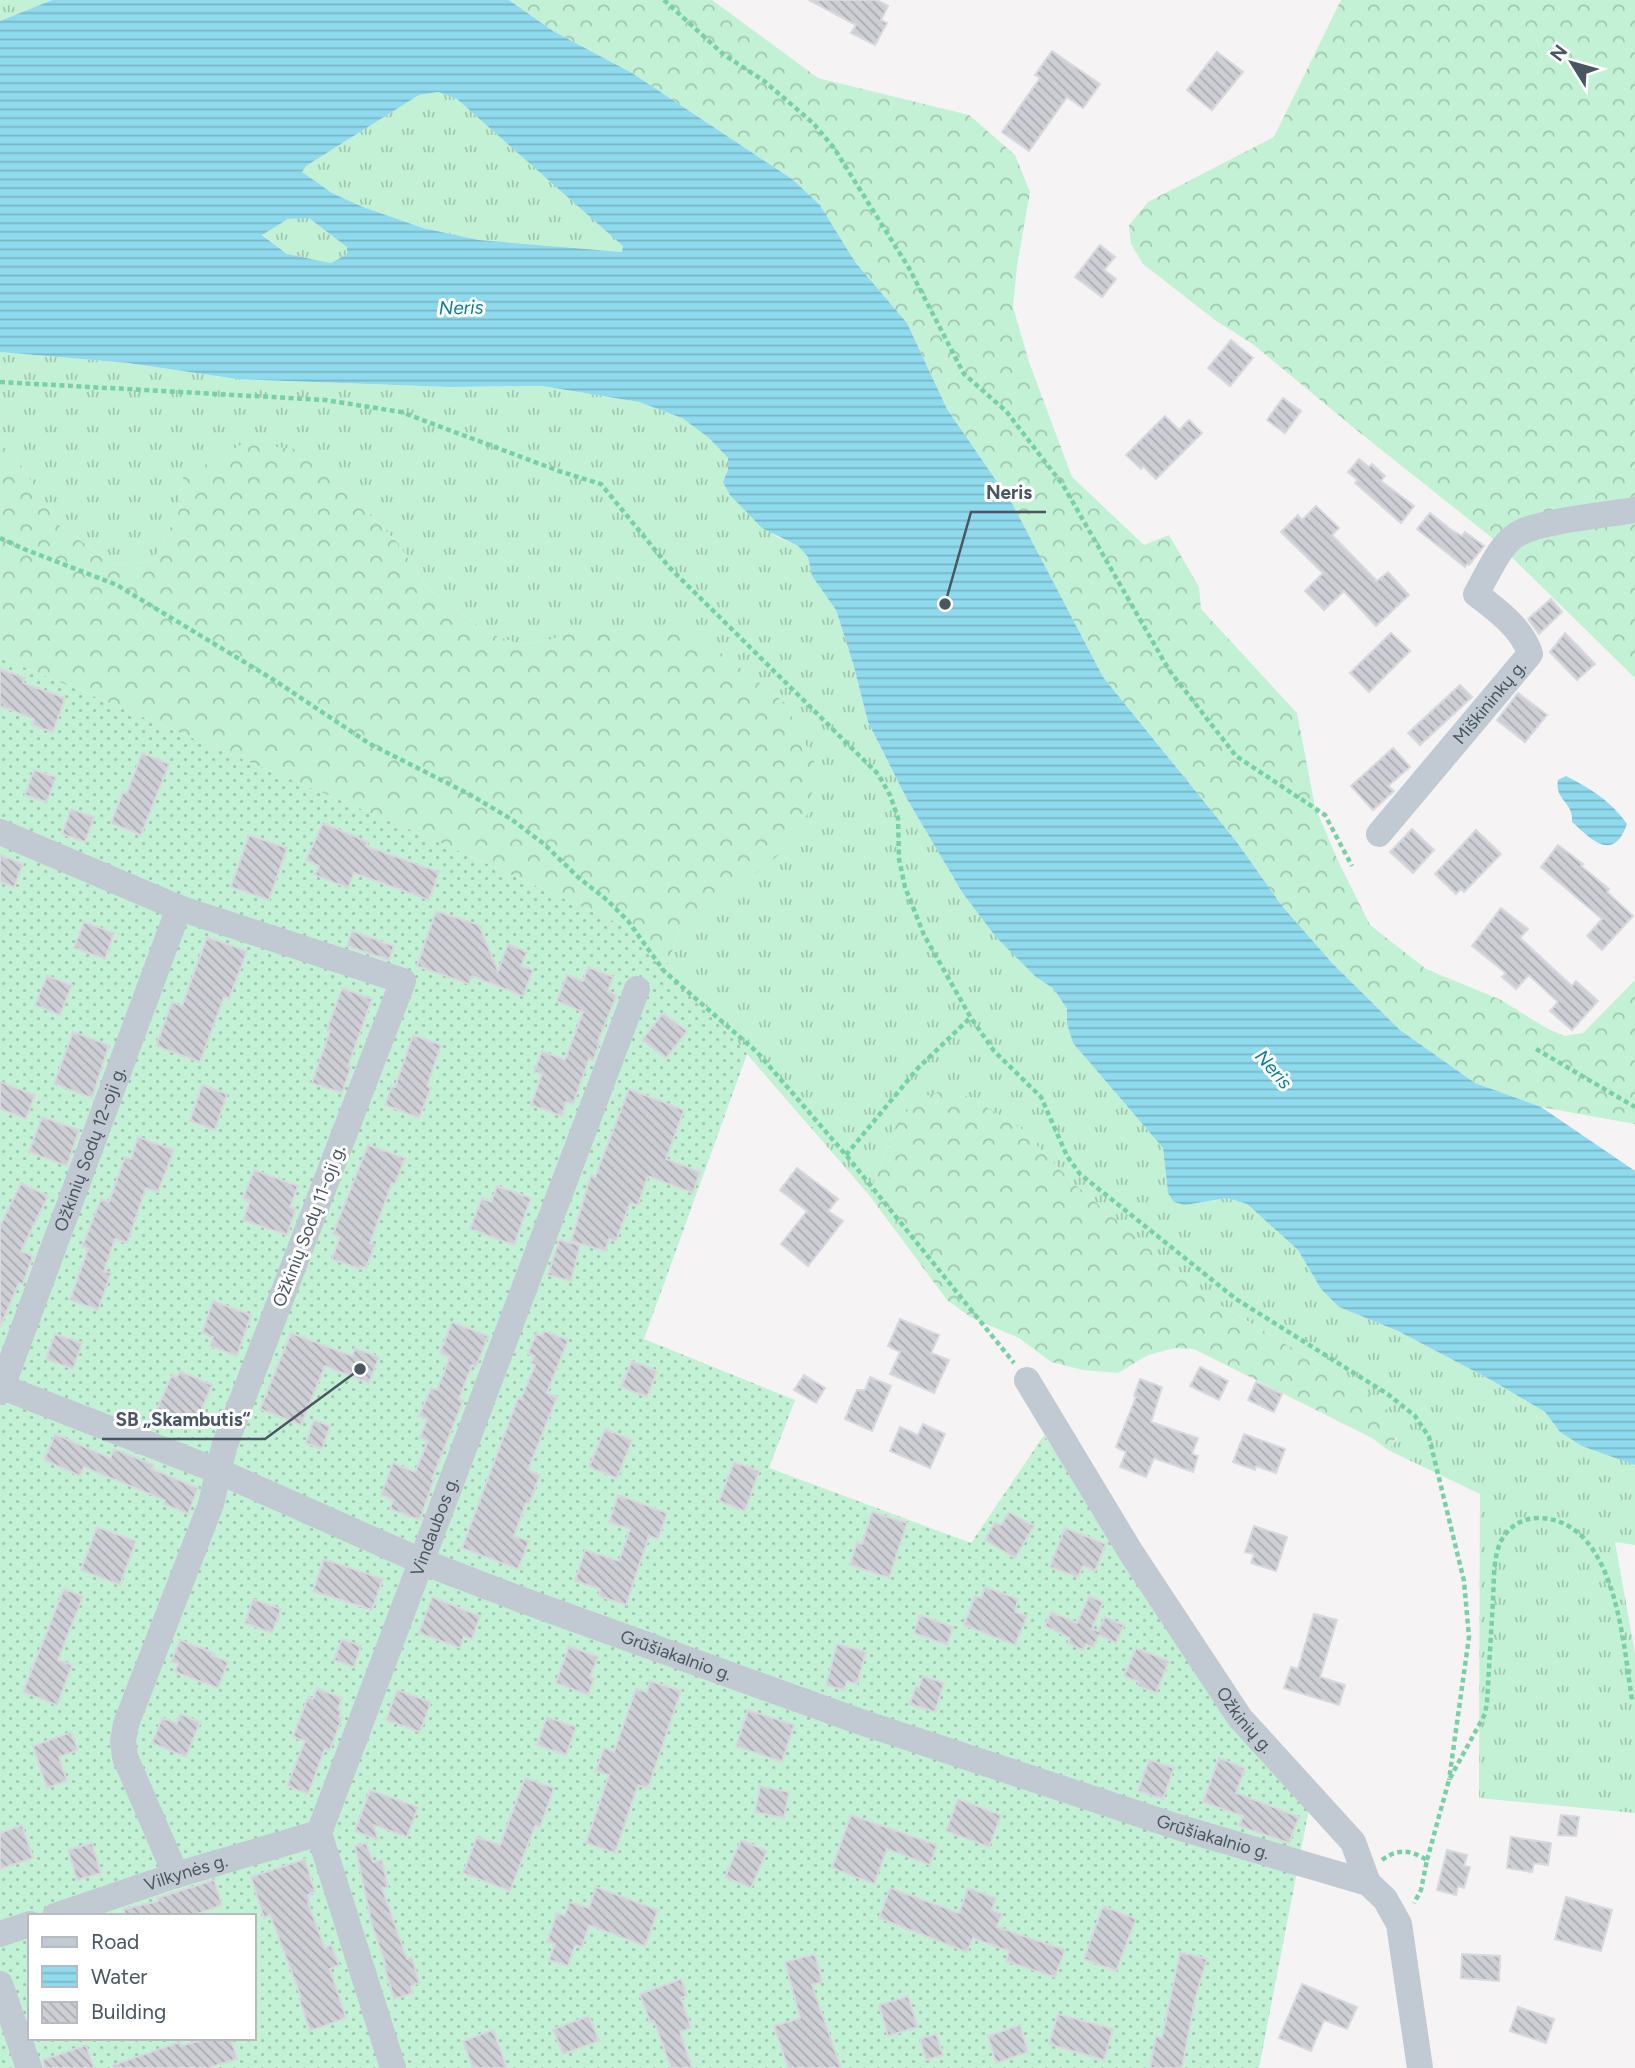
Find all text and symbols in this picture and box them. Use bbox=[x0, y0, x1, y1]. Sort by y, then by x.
north arrow bbox=[1537, 28, 1607, 98]
text: N bbox=[1545, 40, 1572, 66]
water label: Neris bbox=[438, 296, 484, 319]
callout: Neris bbox=[971, 472, 1046, 512]
text: Neris bbox=[986, 481, 1032, 504]
street label: Miškininkų g. bbox=[1448, 656, 1531, 749]
water label: Neris bbox=[1250, 1045, 1297, 1094]
street label: Ožkinių Sodų 12-oji g. bbox=[49, 1064, 130, 1235]
street label: Ožkinių Sodų 11-oji g. bbox=[268, 1142, 350, 1310]
callout: SB „Skambutis“ bbox=[102, 1399, 265, 1439]
text: SB „Skambutis“ bbox=[116, 1408, 251, 1431]
street label: Vindaubos g. bbox=[406, 1474, 463, 1579]
street label: Grūšiakalnio g. bbox=[617, 1625, 735, 1686]
street label: Ožkinių g. bbox=[1212, 1683, 1278, 1758]
street label: Grūšiakalnio g. bbox=[1154, 1810, 1272, 1864]
street label: Vilkynės g. bbox=[141, 1849, 230, 1896]
legend bbox=[28, 1914, 256, 2040]
text: Road bbox=[91, 1929, 139, 1954]
text: Water bbox=[91, 1964, 147, 1989]
text: Building bbox=[91, 1999, 166, 2024]

